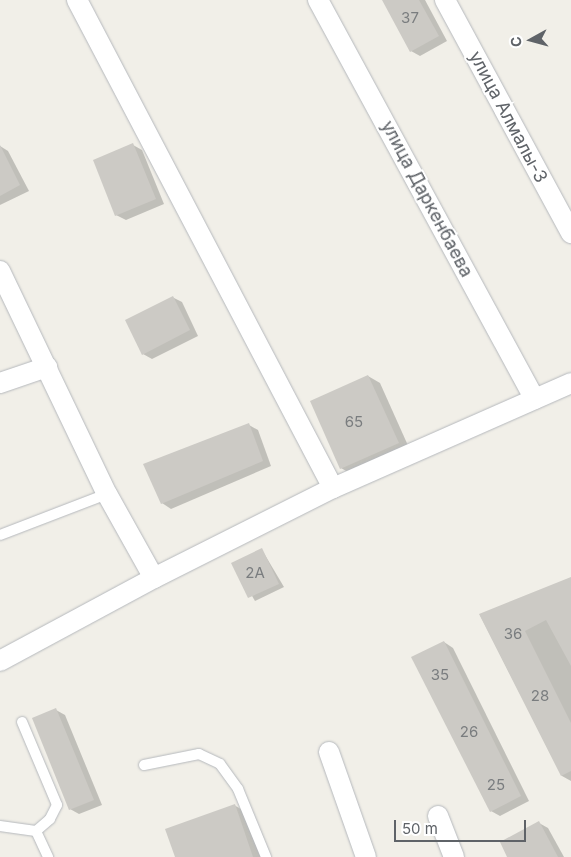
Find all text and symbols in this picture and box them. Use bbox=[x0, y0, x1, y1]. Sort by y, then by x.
house number: 37 bbox=[401, 9, 419, 27]
north arrow bbox=[506, 15, 556, 65]
text: С bbox=[507, 36, 525, 48]
street label: улица Алмалы-3 bbox=[464, 48, 552, 186]
street label: улица Даркенбаева bbox=[377, 117, 477, 281]
house number: 65 bbox=[345, 413, 363, 431]
house number: 2А bbox=[245, 564, 265, 582]
house number: 36 bbox=[504, 625, 522, 643]
house number: 35 bbox=[431, 666, 449, 684]
house number: 28 bbox=[531, 687, 549, 705]
house number: 26 bbox=[460, 723, 478, 741]
house number: 25 bbox=[487, 776, 505, 794]
scale bar bbox=[396, 810, 528, 842]
text: 50 m bbox=[402, 819, 438, 838]

